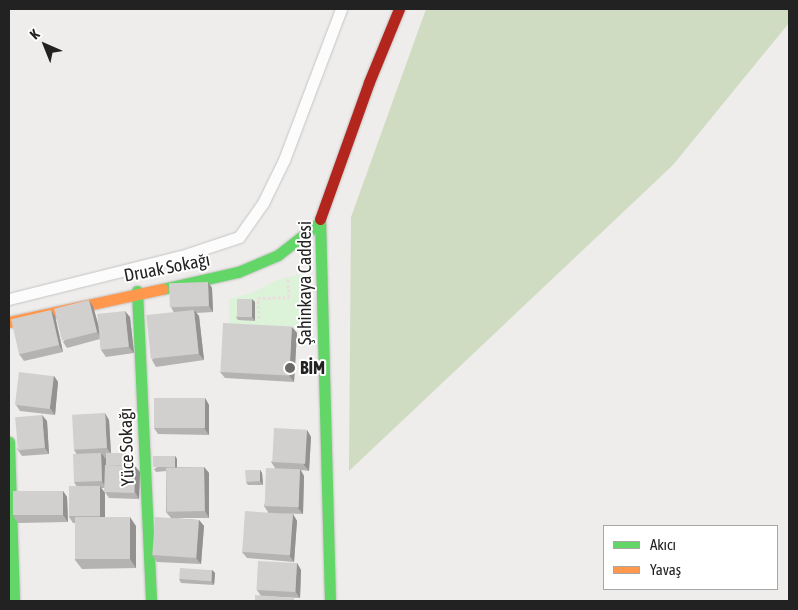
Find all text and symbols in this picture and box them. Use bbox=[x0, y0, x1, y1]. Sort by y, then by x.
north arrow bbox=[20, 20, 70, 70]
text: K bbox=[27, 26, 43, 42]
street label: Şahinkaya Caddesi bbox=[294, 221, 316, 345]
street label: Druak Sokağı bbox=[122, 249, 212, 287]
place label: BİM bbox=[300, 357, 325, 379]
marker: BİM bbox=[284, 362, 296, 374]
street label: Yüce Sokağı bbox=[115, 408, 139, 486]
legend bbox=[603, 525, 778, 590]
text: Akıcı bbox=[650, 536, 676, 553]
text: Yavaş bbox=[650, 561, 681, 578]

